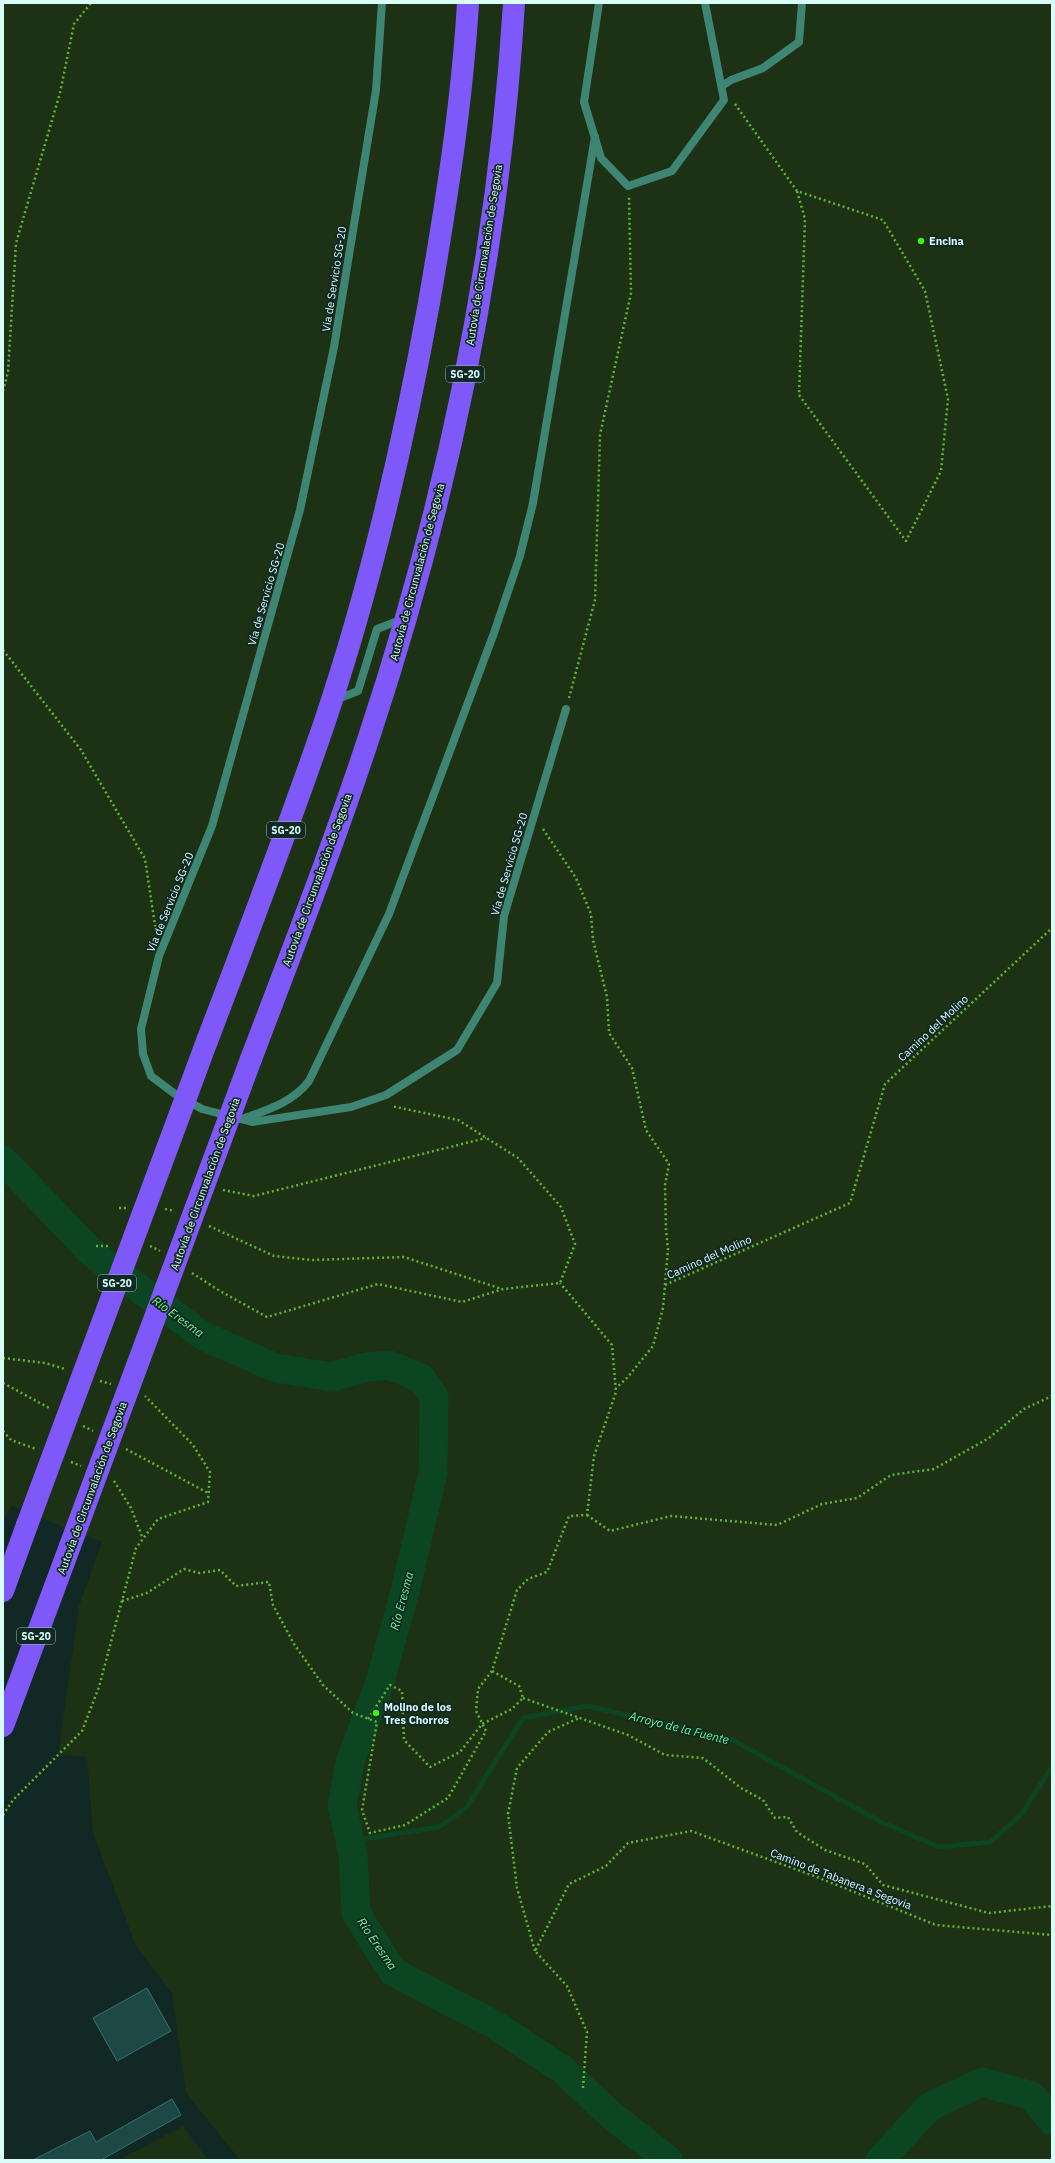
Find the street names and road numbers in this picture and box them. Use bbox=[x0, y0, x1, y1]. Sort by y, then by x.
street label: Autovía de Circunvalación de Segovia bbox=[463, 163, 505, 346]
street label: Vía de Servicio SG-20 bbox=[319, 225, 349, 333]
road number: SG-20 bbox=[446, 366, 484, 382]
street label: Autovía de Circunvalación de Segovia bbox=[387, 482, 447, 662]
street label: Vía de Servicio SG-20 bbox=[245, 541, 287, 647]
street label: Autovía de Circunvalación de Segovia bbox=[279, 792, 355, 968]
street label: Vía de Servicio SG-20 bbox=[488, 811, 530, 917]
road number: SG-20 bbox=[267, 822, 305, 838]
street label: Vía de Servicio SG-20 bbox=[144, 850, 196, 954]
street label: Camino del Molino bbox=[895, 992, 971, 1064]
street label: Autovía de Circunvalación de Segovia bbox=[167, 1096, 243, 1272]
street label: Camino del Molino bbox=[664, 1232, 754, 1282]
road number: SG-20 bbox=[98, 1275, 136, 1291]
street label: Autovía de Circunvalación de Segovia bbox=[54, 1400, 130, 1576]
road number: SG-20 bbox=[17, 1628, 55, 1644]
street label: Camino de Tabanera a Segovia bbox=[768, 1846, 914, 1912]

